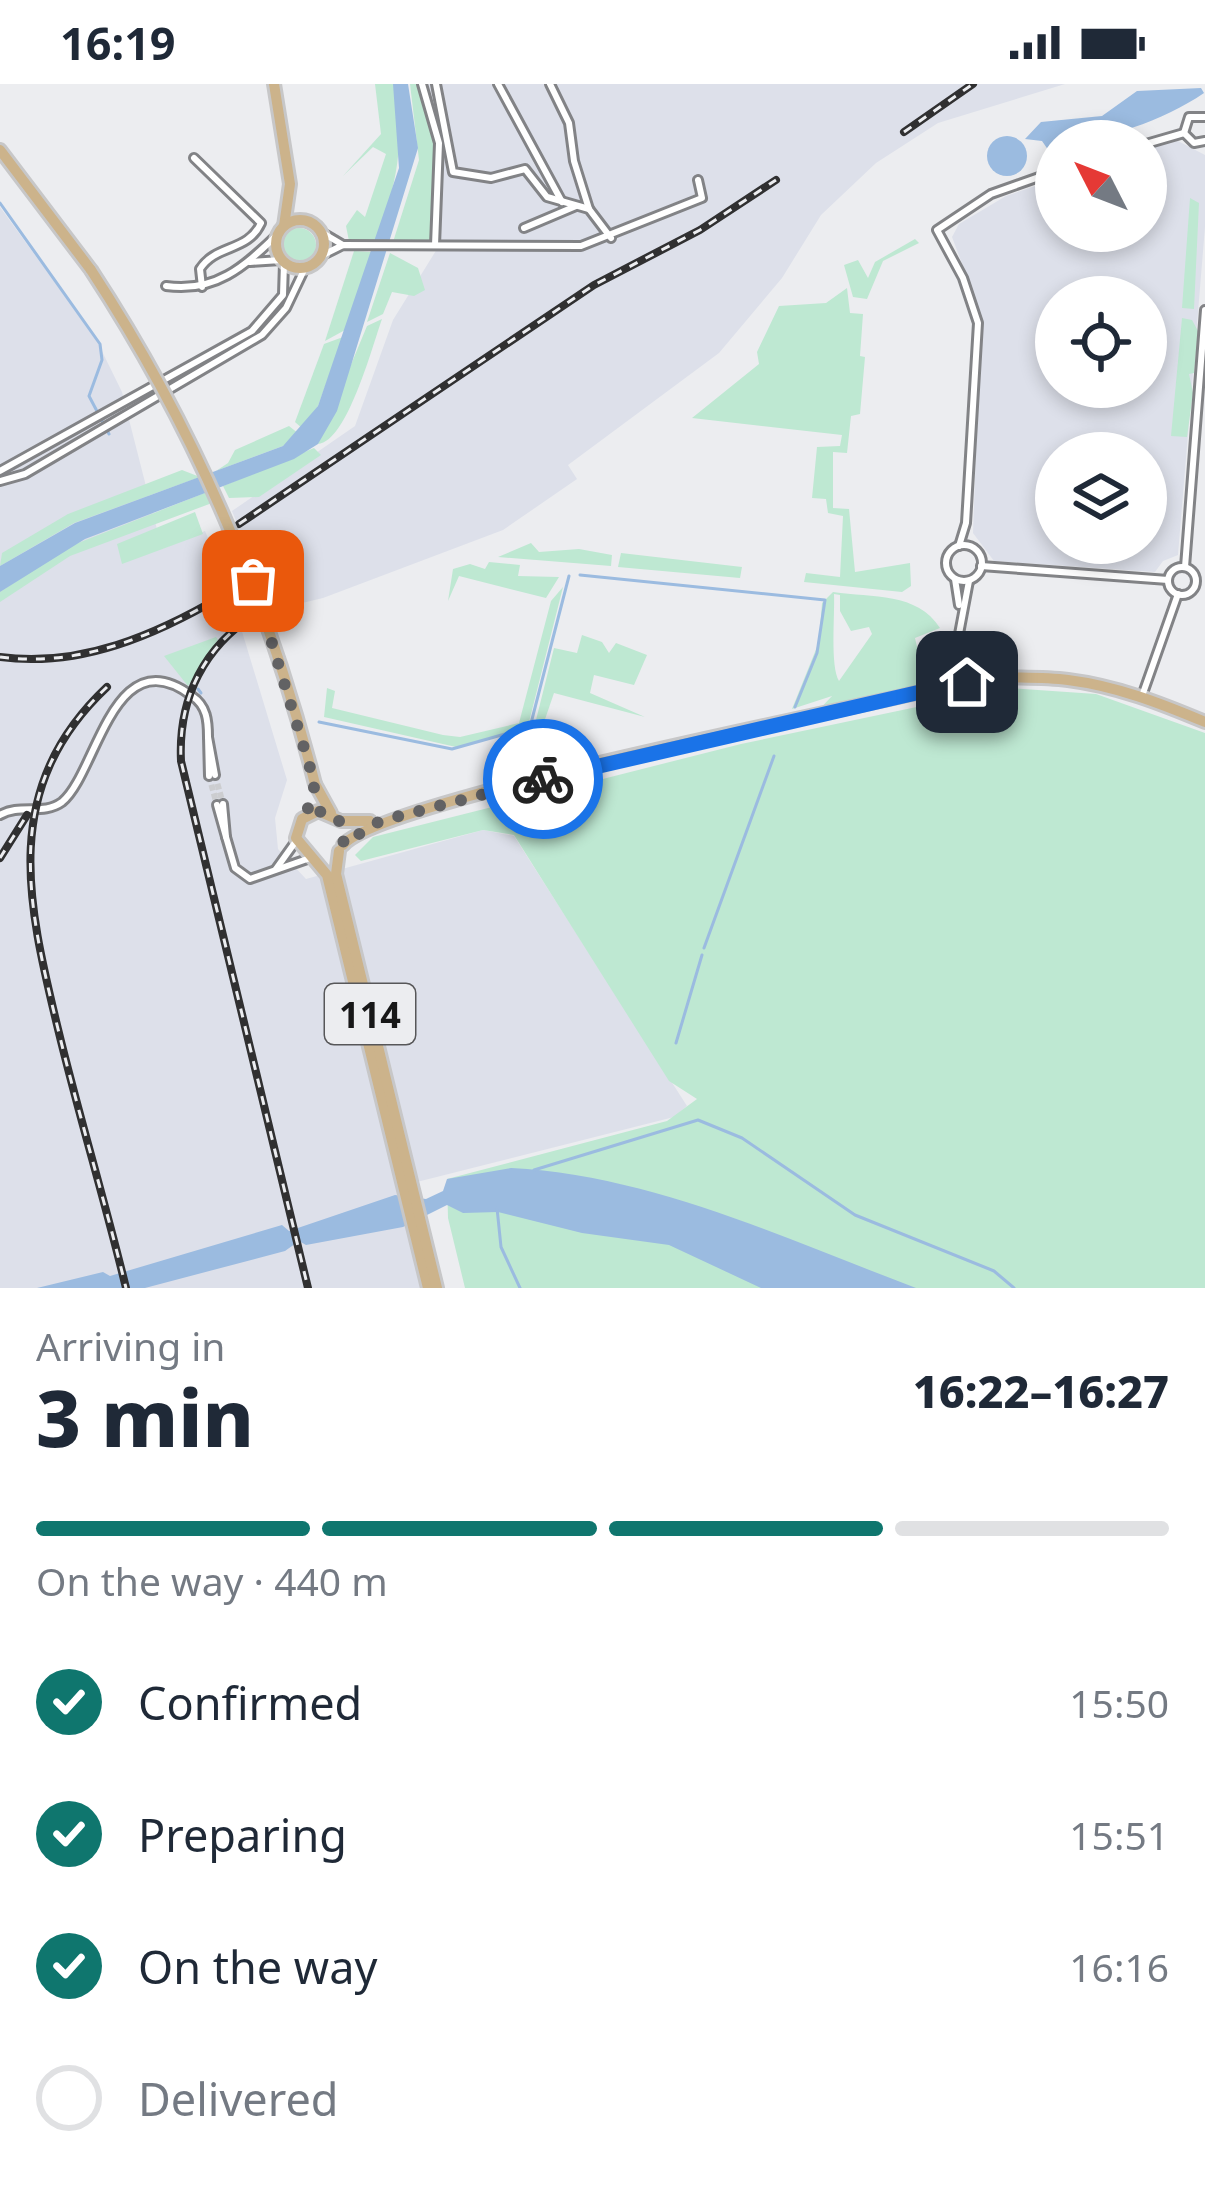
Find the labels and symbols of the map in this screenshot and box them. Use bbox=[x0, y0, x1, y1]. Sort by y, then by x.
north arrow bbox=[1035, 120, 1167, 252]
pin bbox=[202, 530, 304, 632]
pin bbox=[916, 631, 1018, 733]
courier bbox=[483, 719, 603, 839]
road number: 114 bbox=[325, 984, 415, 1044]

